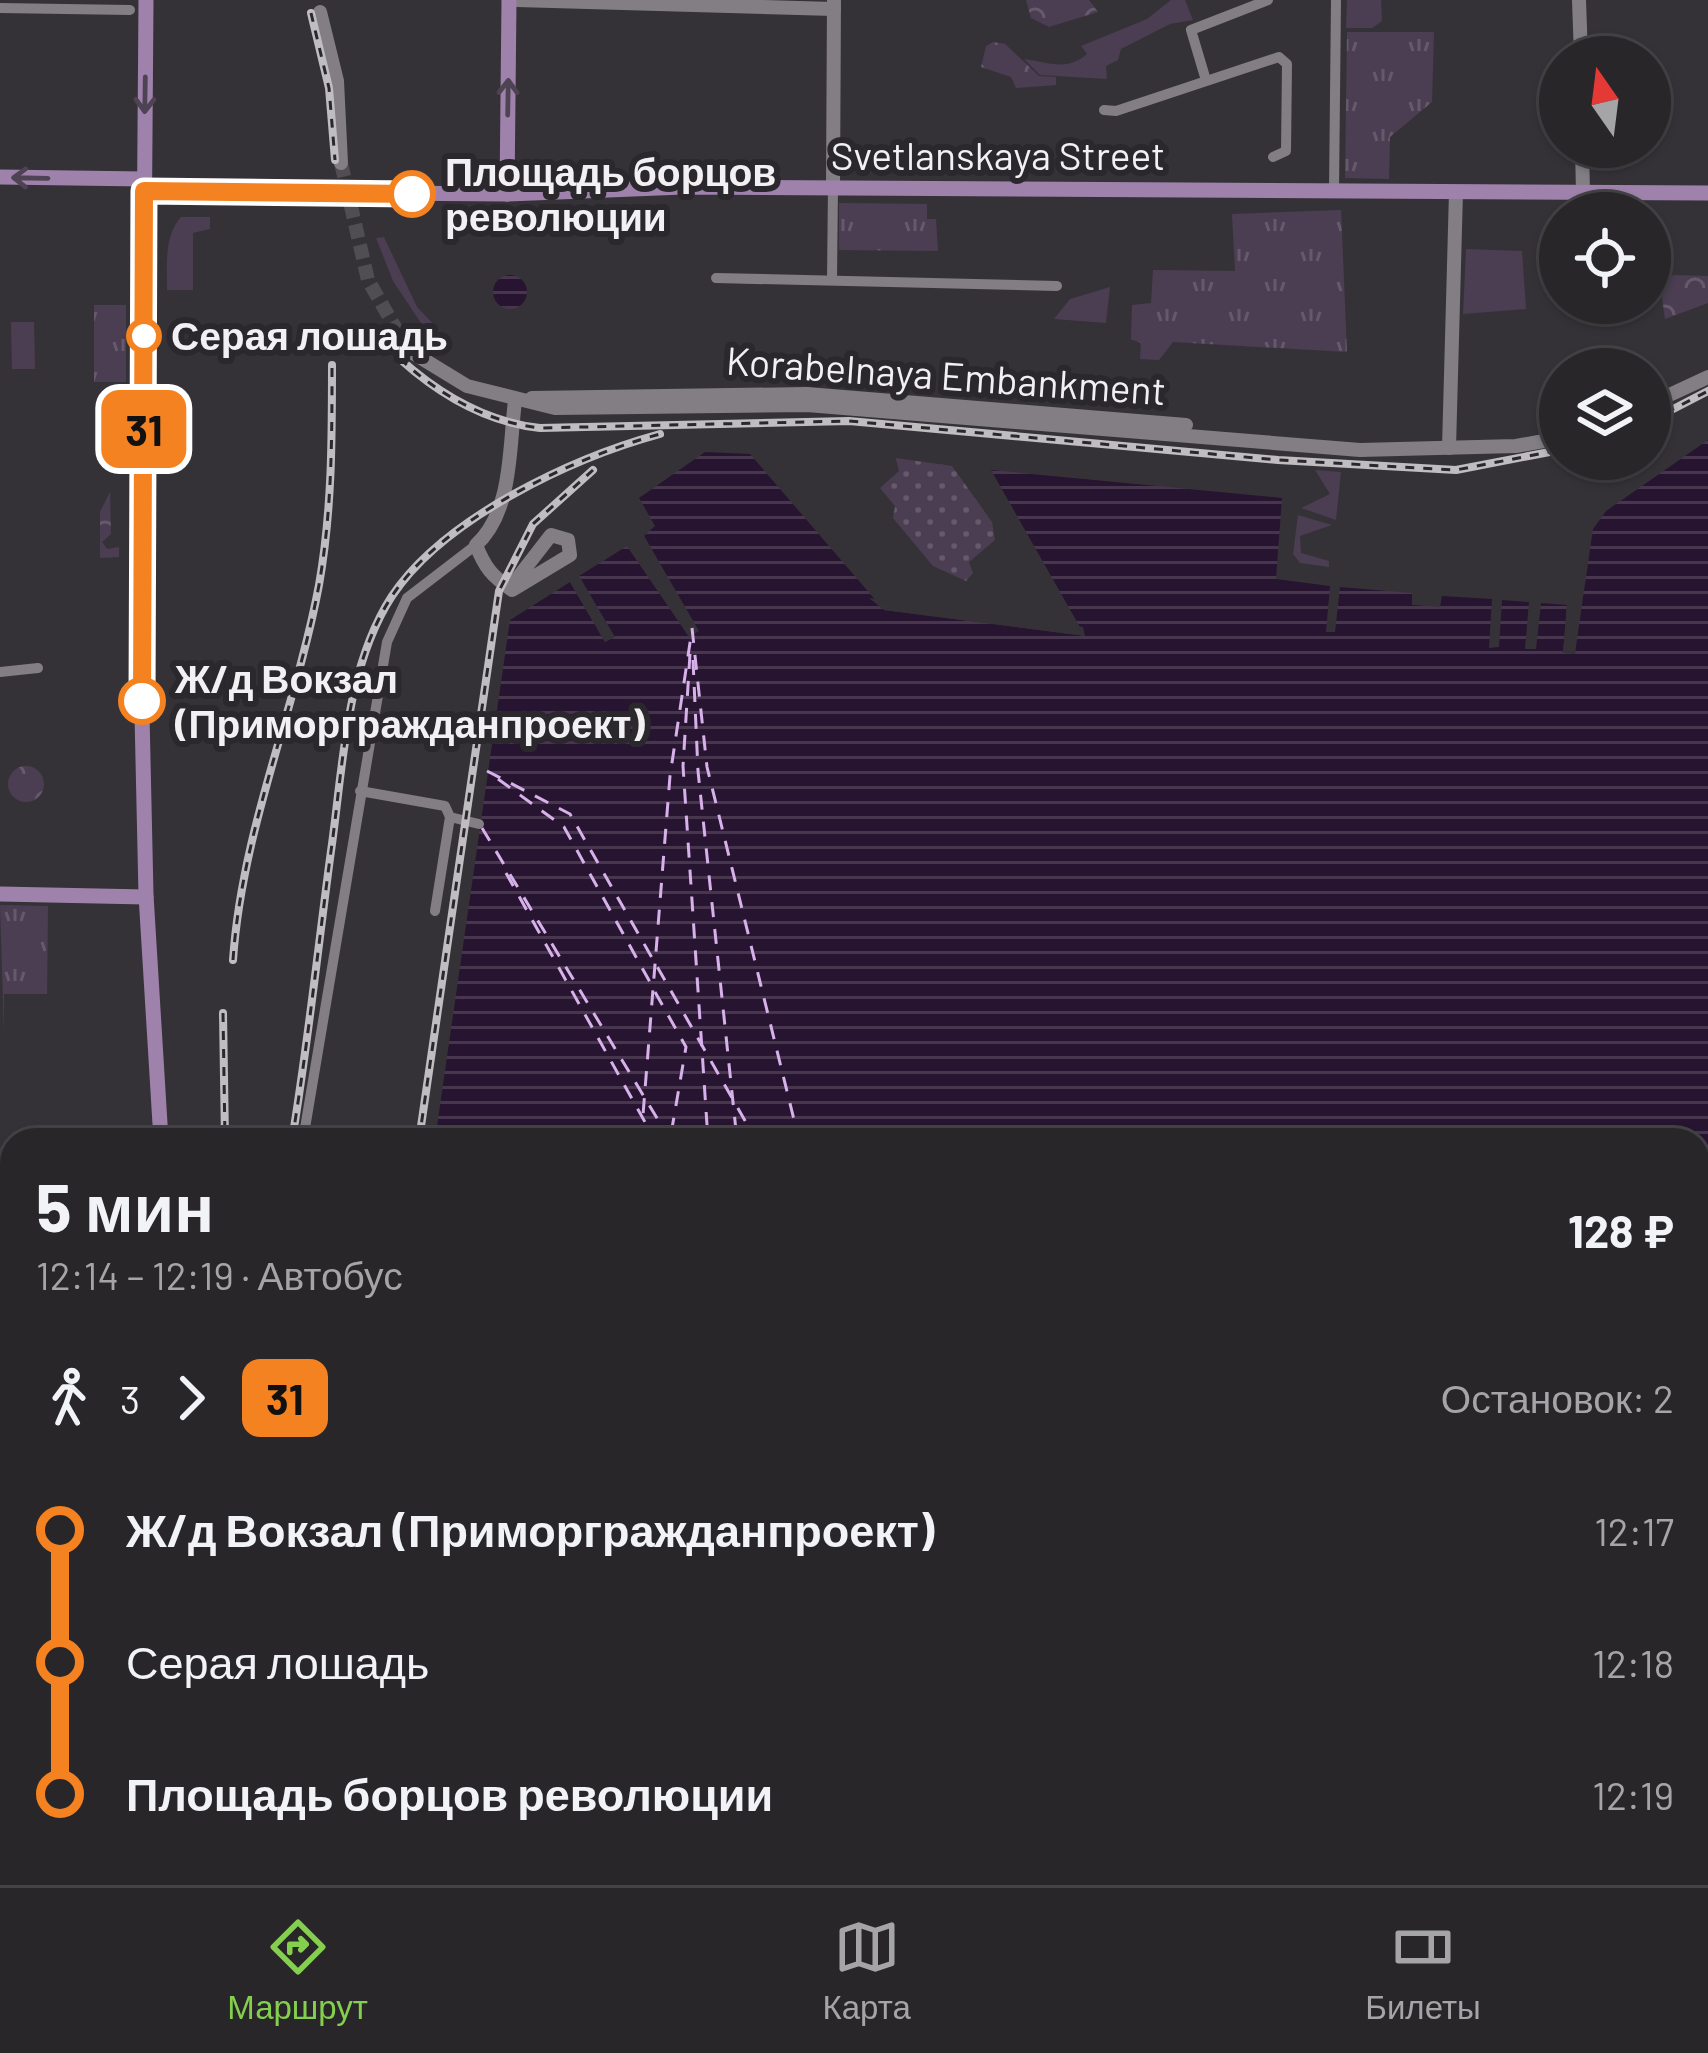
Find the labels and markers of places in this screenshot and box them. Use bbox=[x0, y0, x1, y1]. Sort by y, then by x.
place label: Площадь борцов революции bbox=[445, 147, 776, 239]
marker: Площадь борцов революции bbox=[390, 172, 434, 216]
place label: Серая лошадь bbox=[171, 311, 448, 358]
marker: Серая лошадь bbox=[128, 320, 160, 352]
place label: Ж/д Вокзал (Приморгражданпроект) bbox=[174, 654, 645, 746]
marker: Ж/д Вокзал (Приморгражданпроект) bbox=[120, 679, 164, 723]

